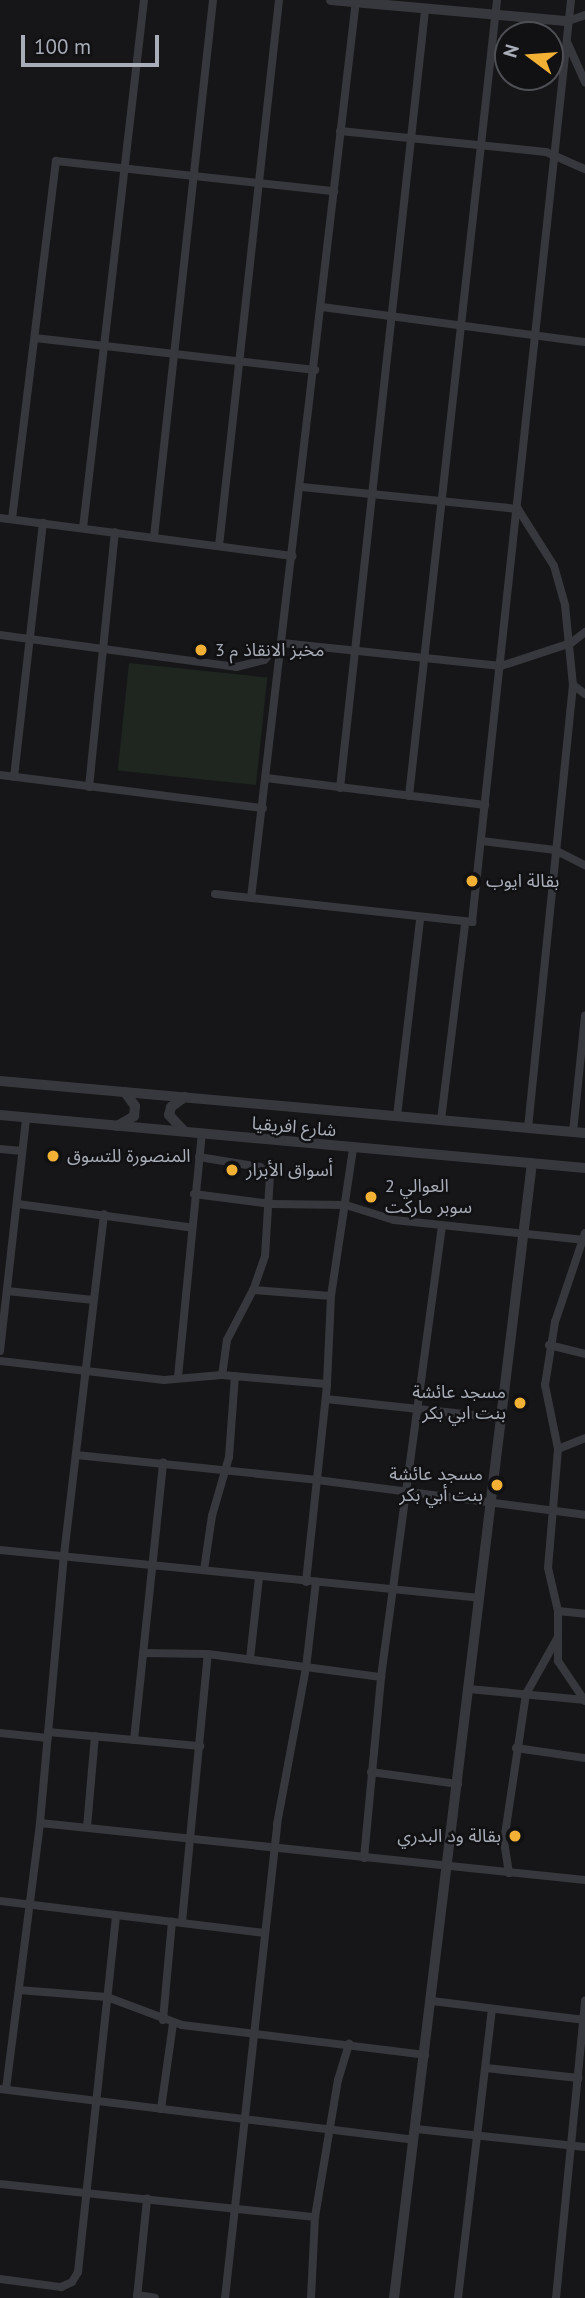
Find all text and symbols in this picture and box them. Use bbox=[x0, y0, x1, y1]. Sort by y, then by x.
scale bar bbox=[24, 21, 163, 65]
north arrow bbox=[494, 21, 564, 91]
text: 100 m bbox=[34, 33, 91, 60]
text: N bbox=[497, 41, 524, 60]
place label: مخبز الانقاذ م 3 bbox=[215, 639, 324, 661]
marker: مخبز الانقاذ م 3 bbox=[193, 642, 209, 658]
place label: بقالة ايوب bbox=[486, 870, 559, 892]
marker: بقالة ايوب bbox=[464, 873, 480, 889]
street label: شارع افريقيا bbox=[251, 1113, 337, 1141]
place label: المنصورة للتسوق bbox=[67, 1145, 191, 1167]
marker: المنصورة للتسوق bbox=[45, 1148, 61, 1164]
place label: أسواق الأبرار bbox=[246, 1159, 333, 1181]
marker: أسواق الأبرار bbox=[224, 1162, 240, 1178]
place label: العوالي 2 سوبر ماركت bbox=[385, 1176, 472, 1218]
marker: العوالي 2 سوبر ماركت bbox=[363, 1189, 379, 1205]
place label: مسجد عائشة بنت ابي بكر bbox=[412, 1382, 506, 1424]
marker: مسجد عائشة بنت ابي بكر bbox=[512, 1395, 528, 1411]
place label: مسجد عائشة بنت أبي بكر bbox=[389, 1464, 483, 1506]
marker: مسجد عائشة بنت أبي بكر bbox=[489, 1477, 505, 1493]
place label: بقالة ود البدري bbox=[397, 1825, 501, 1847]
marker: بقالة ود البدري bbox=[507, 1828, 523, 1844]

